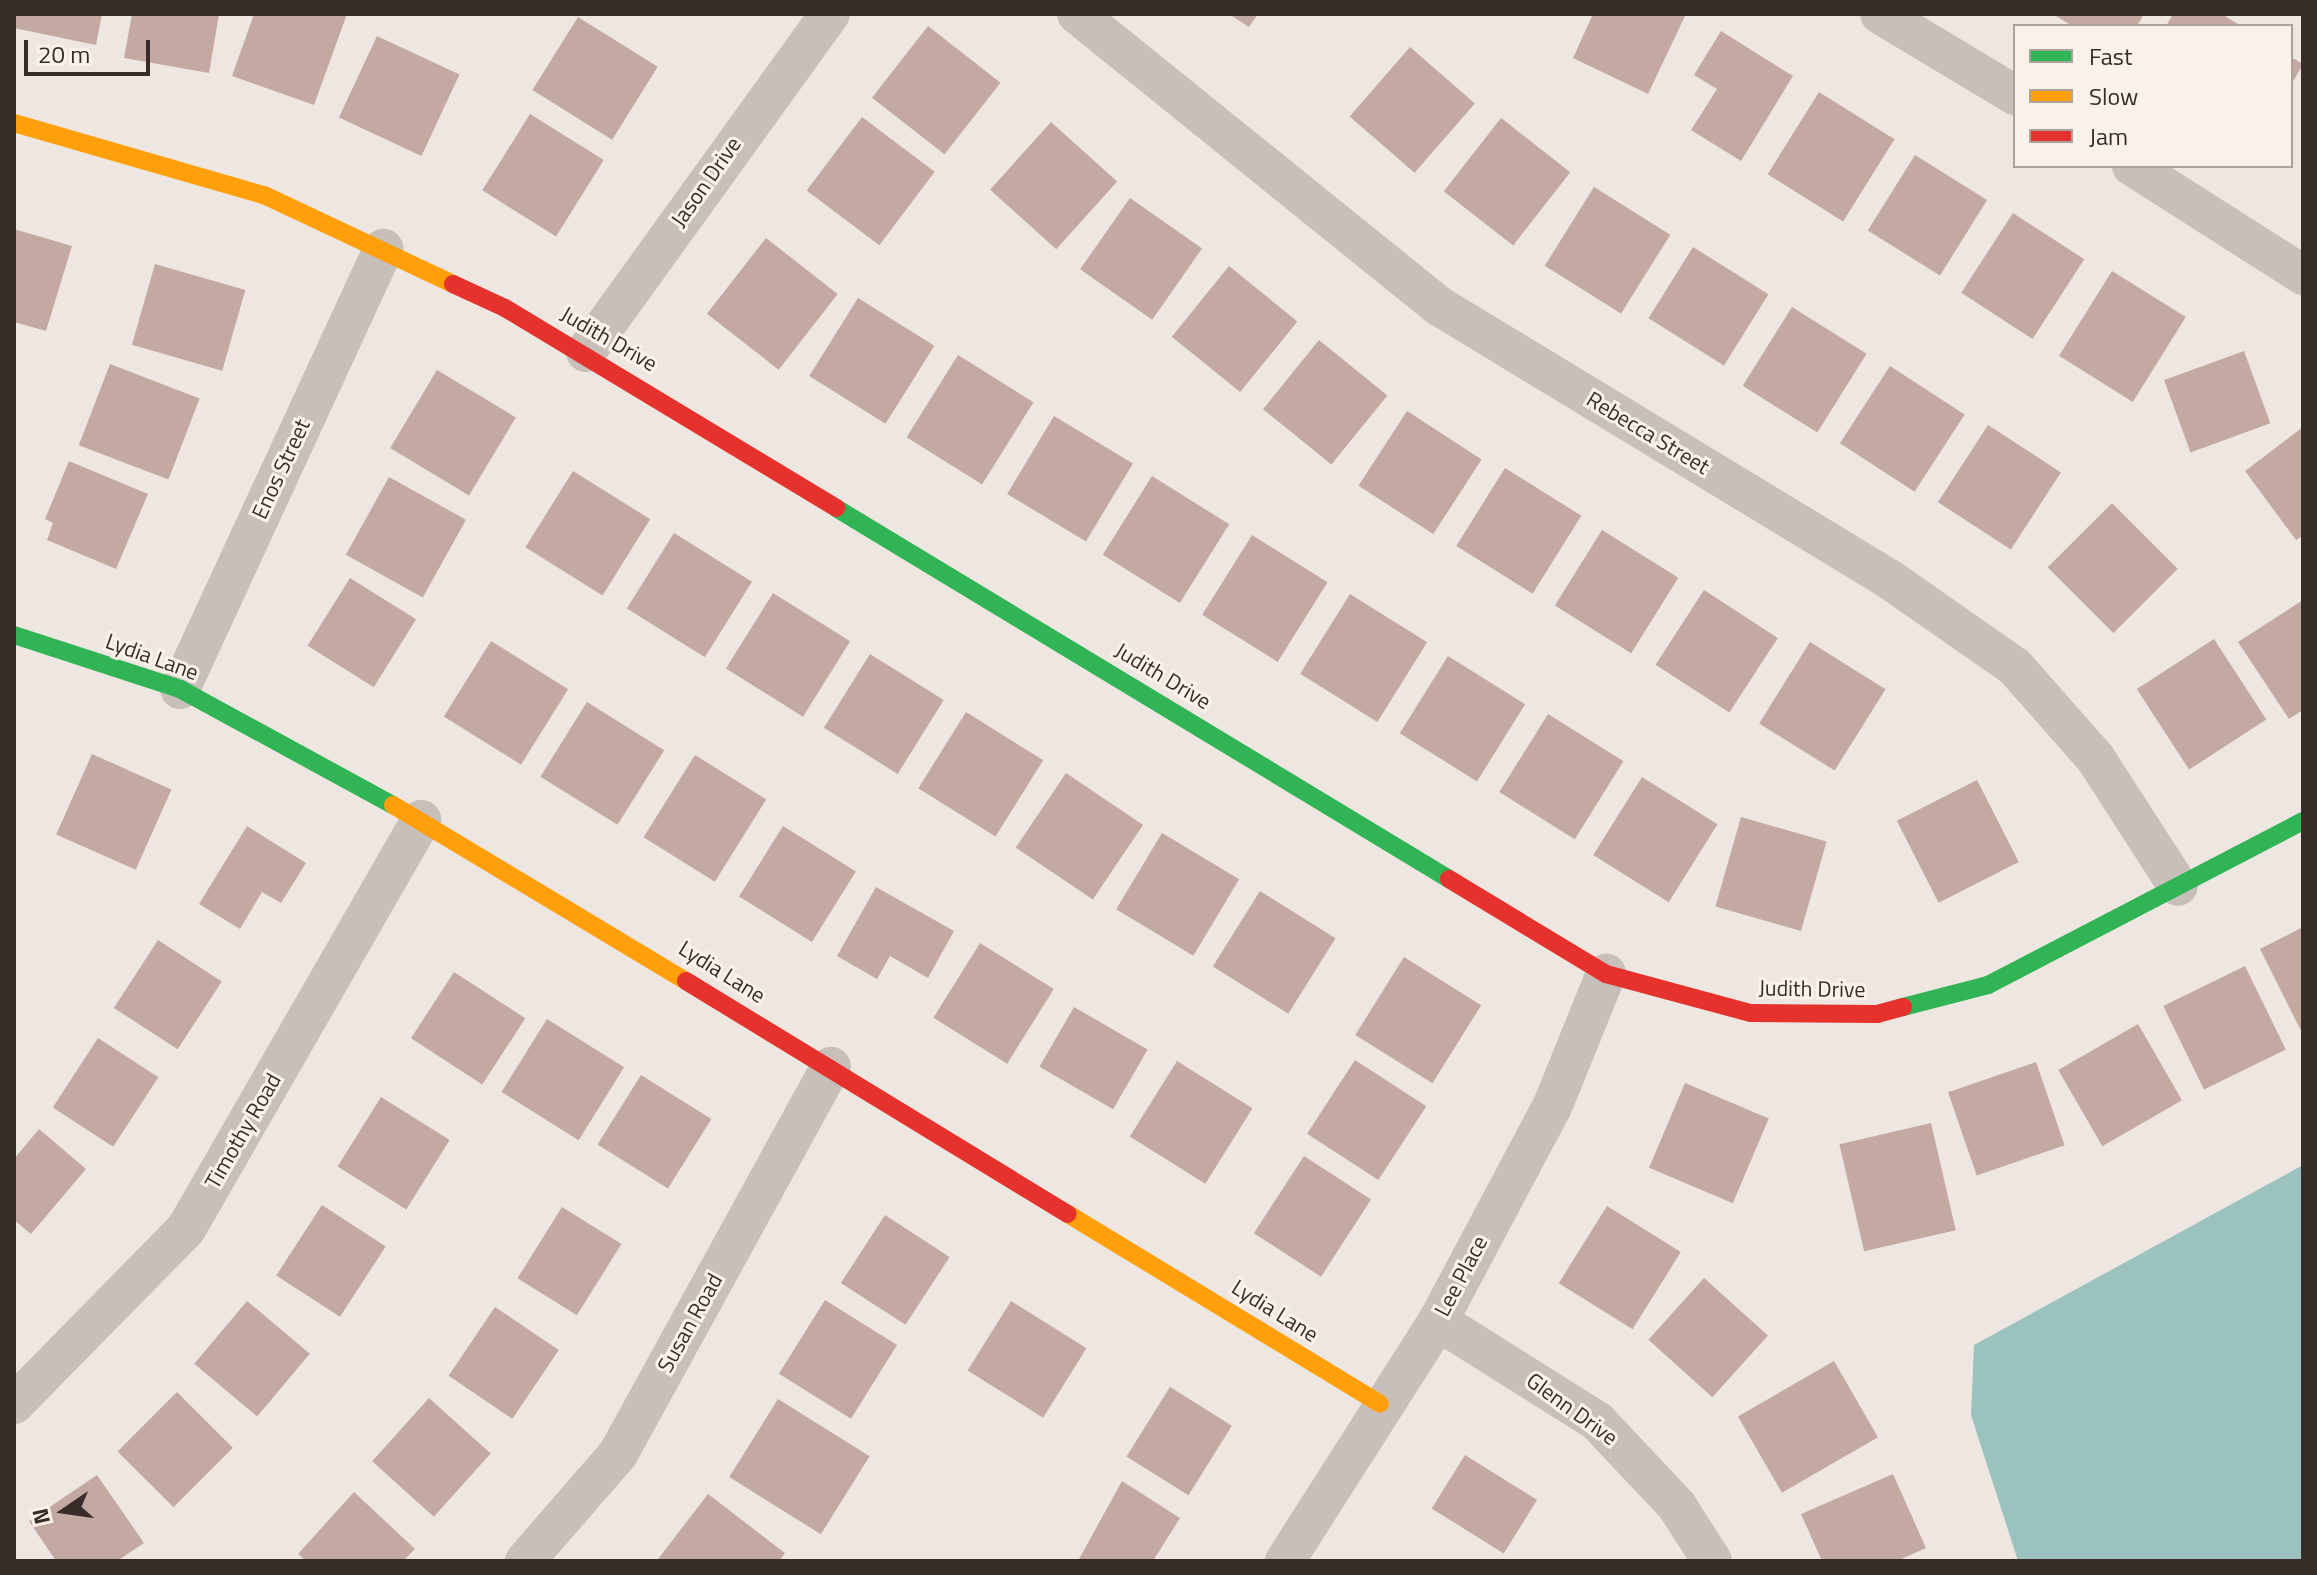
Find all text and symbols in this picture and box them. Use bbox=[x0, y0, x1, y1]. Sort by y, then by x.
scale bar bbox=[28, 24, 154, 74]
legend bbox=[2013, 24, 2293, 168]
text: 20 m bbox=[38, 36, 90, 72]
text: Fast bbox=[2089, 38, 2132, 74]
text: Slow bbox=[2089, 78, 2138, 114]
text: Jam bbox=[2089, 118, 2128, 154]
street label: Jason Drive bbox=[665, 132, 747, 232]
street label: Judith Drive bbox=[556, 301, 662, 377]
street label: Rebecca Street bbox=[1582, 386, 1714, 480]
street label: Enos Street bbox=[246, 415, 316, 523]
street label: Lydia Lane bbox=[102, 628, 202, 686]
street label: Judith Drive bbox=[1110, 637, 1216, 715]
street label: Lydia Lane bbox=[674, 935, 770, 1009]
street label: Judith Drive bbox=[1758, 975, 1866, 1003]
street label: Timothy Road bbox=[199, 1069, 287, 1193]
street label: Lee Place bbox=[1429, 1231, 1493, 1321]
street label: Susan Road bbox=[652, 1269, 728, 1377]
street label: Lydia Lane bbox=[1227, 1274, 1323, 1348]
street label: Glenn Drive bbox=[1521, 1367, 1623, 1451]
north arrow bbox=[24, 1471, 104, 1551]
text: N bbox=[22, 1505, 59, 1528]

